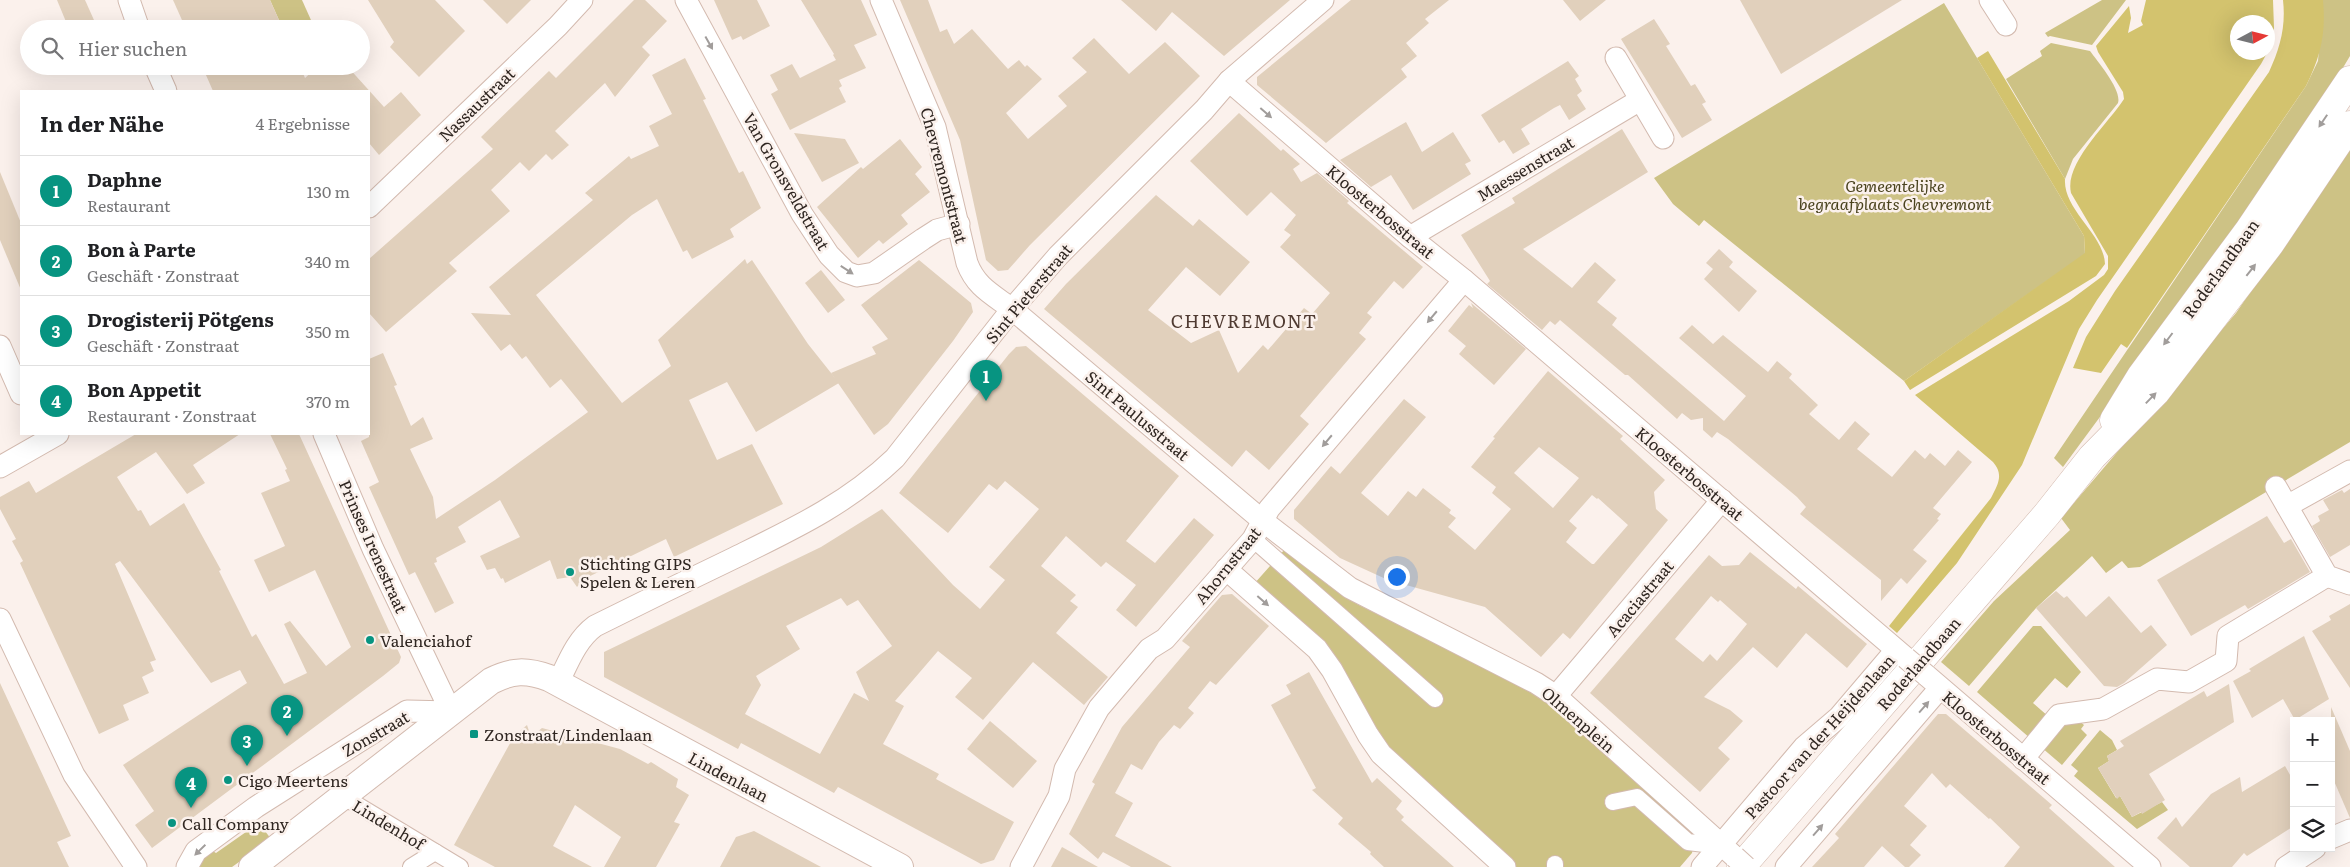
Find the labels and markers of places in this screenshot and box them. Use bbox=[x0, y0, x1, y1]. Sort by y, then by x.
pin: 1 bbox=[970, 360, 1002, 401]
place label: Stichting GIPS Spelen & Leren bbox=[580, 551, 696, 593]
marker: Stichting GIPS Spelen & Leren bbox=[564, 566, 576, 578]
place label: Valenciahof bbox=[380, 628, 473, 652]
marker: Valenciahof bbox=[364, 634, 376, 646]
pin: 2 bbox=[271, 695, 303, 736]
place label: Zonstraat/Lindenlaan bbox=[484, 722, 653, 746]
pin: 3 bbox=[231, 725, 263, 766]
marker: Zonstraat/Lindenlaan bbox=[468, 728, 480, 740]
pin: 4 bbox=[175, 767, 207, 808]
place label: Cigo Meertens bbox=[238, 768, 348, 792]
marker: Cigo Meertens bbox=[222, 774, 234, 786]
place label: Call Company bbox=[182, 811, 289, 835]
marker: Call Company bbox=[166, 817, 178, 829]

